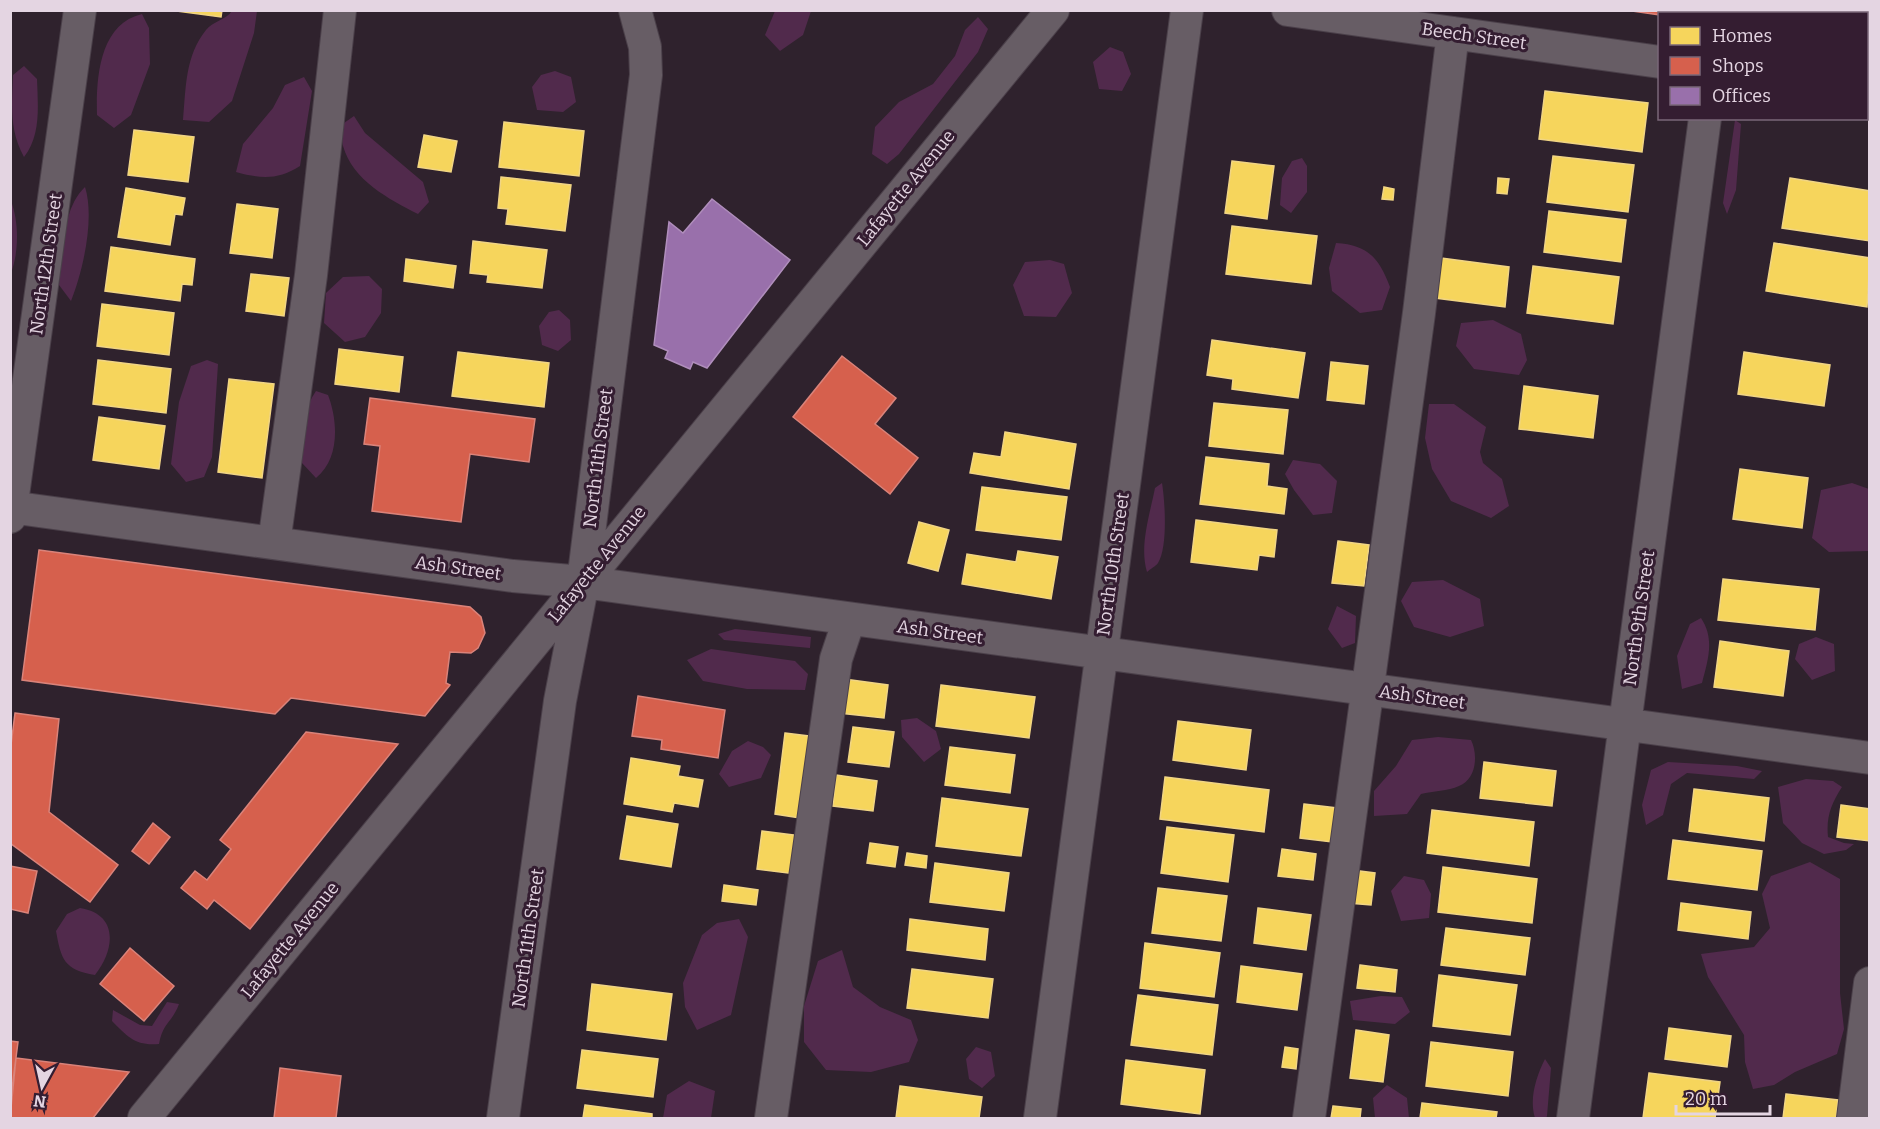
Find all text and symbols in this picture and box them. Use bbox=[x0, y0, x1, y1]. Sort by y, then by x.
legend bbox=[1658, 12, 1868, 120]
street label: Beech Street bbox=[1420, 18, 1528, 54]
text: Homes bbox=[1712, 25, 1772, 47]
text: Shops bbox=[1712, 55, 1764, 77]
text: Offices bbox=[1712, 85, 1771, 107]
street label: Lafayette Avenue bbox=[852, 125, 960, 251]
street label: North 12th Street bbox=[25, 191, 67, 336]
street label: North 11th Street bbox=[579, 387, 618, 529]
street label: North 10th Street bbox=[1092, 491, 1134, 637]
street label: Lafayette Avenue bbox=[543, 501, 651, 627]
street label: North 9th Street bbox=[1619, 549, 1659, 687]
street label: Ash Street bbox=[414, 551, 503, 585]
street label: Ash Street bbox=[896, 615, 985, 649]
street label: Ash Street bbox=[1378, 680, 1467, 714]
street label: North 11th Street bbox=[507, 867, 549, 1009]
street label: Lafayette Avenue bbox=[236, 877, 344, 1003]
north arrow bbox=[12, 1057, 72, 1117]
scale bar bbox=[1676, 1078, 1770, 1116]
text: 20 m bbox=[1685, 1088, 1727, 1110]
text: N bbox=[33, 1091, 47, 1112]

